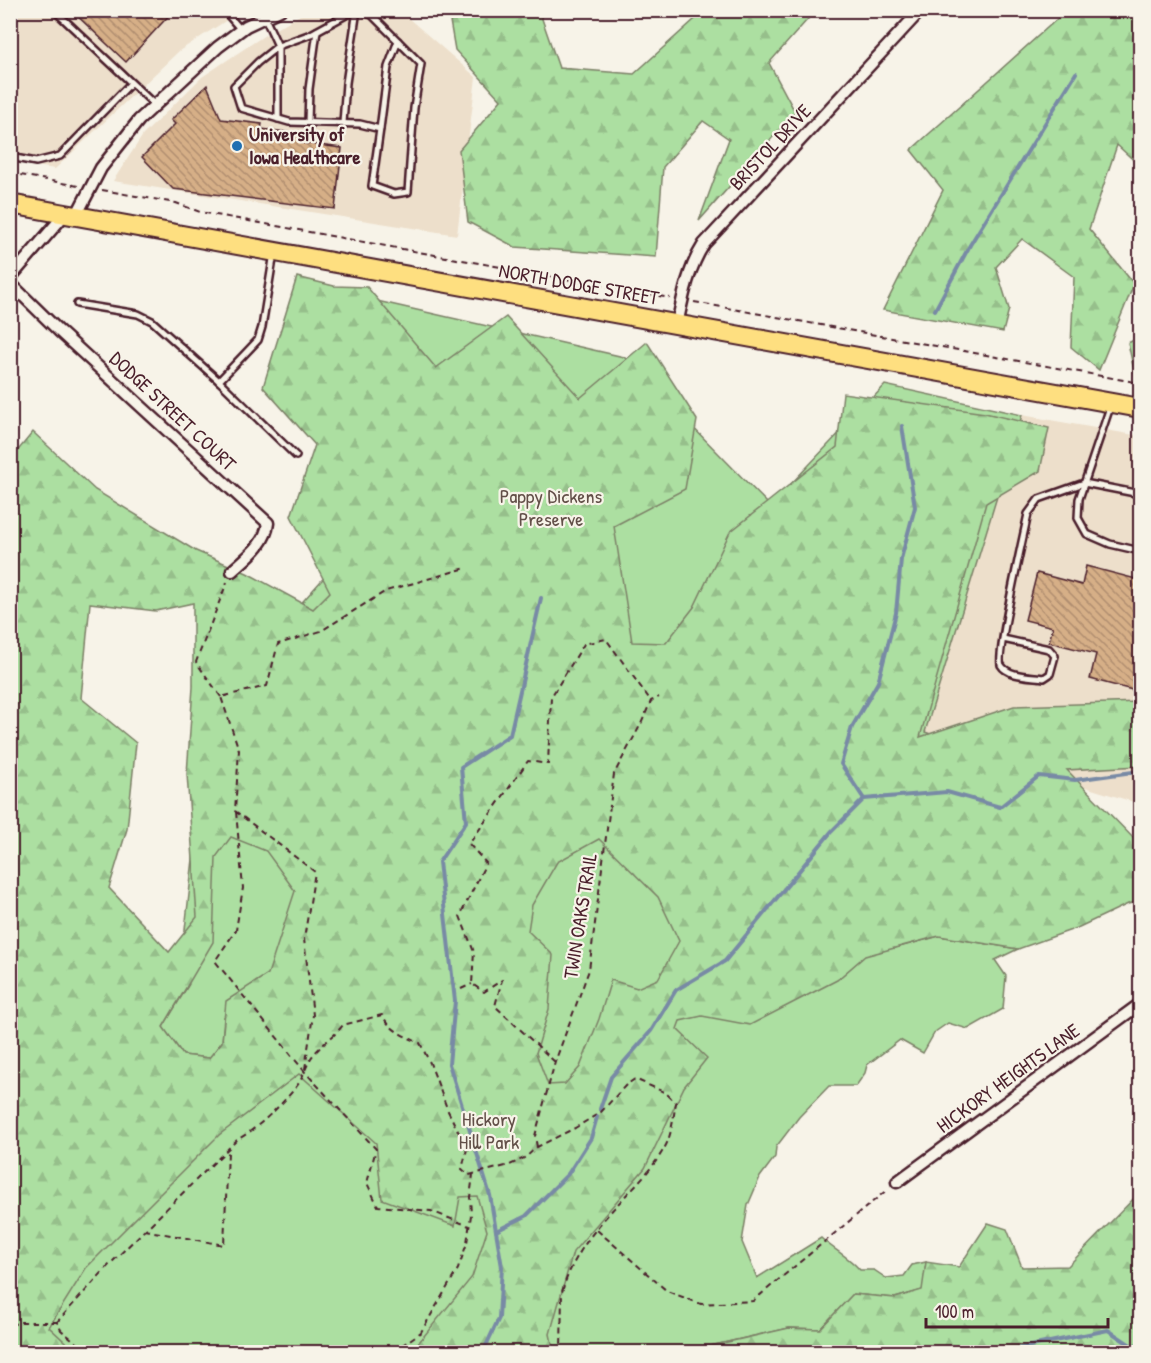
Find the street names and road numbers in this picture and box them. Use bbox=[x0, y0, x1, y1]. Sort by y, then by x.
street label: BRISTOL DRIVE bbox=[723, 97, 817, 196]
street label: NORTH DODGE STREET bbox=[497, 256, 662, 311]
street label: DODGE STREET COURT bbox=[104, 345, 243, 477]
street label: TWIN OAKS TRAIL bbox=[556, 851, 603, 981]
street label: HICKORY HEIGHTS LANE bbox=[931, 1016, 1085, 1139]

